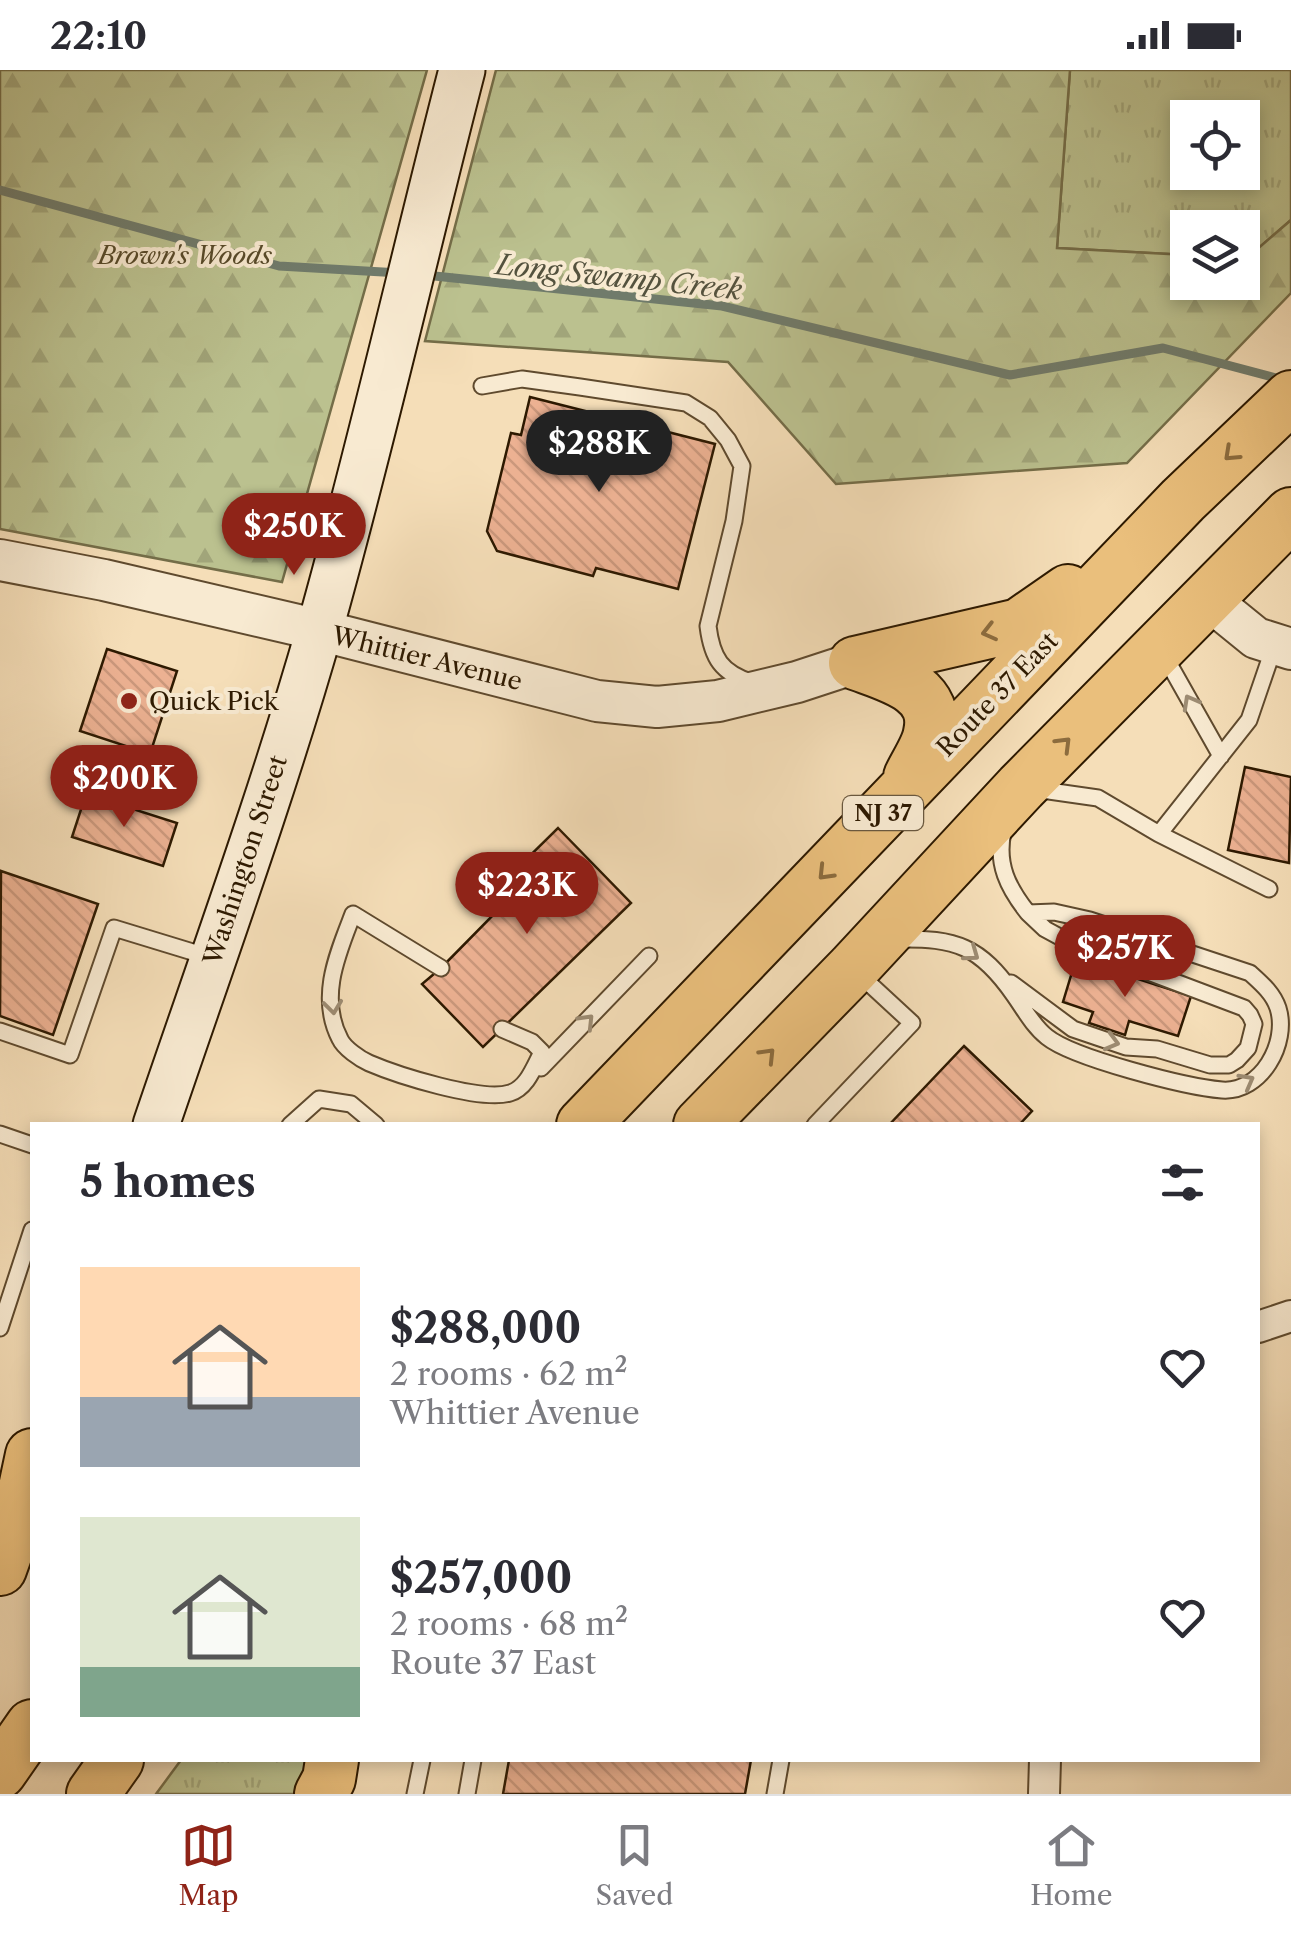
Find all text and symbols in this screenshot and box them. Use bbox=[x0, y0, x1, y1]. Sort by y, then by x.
text: 22:10 bbox=[50, 12, 147, 59]
map controls bbox=[1170, 100, 1260, 300]
button: locate bbox=[1170, 100, 1260, 190]
button: layers bbox=[1170, 210, 1260, 300]
park label: Brown's Woods bbox=[96, 240, 272, 271]
water label: Long Swamp Creek bbox=[492, 247, 744, 307]
pin: $288K bbox=[529, 410, 669, 495]
text: $288K bbox=[548, 423, 650, 462]
one-way arrow bbox=[1224, 442, 1243, 460]
pin: $250K bbox=[224, 493, 364, 578]
text: $250K bbox=[244, 506, 344, 545]
street label: Whittier Avenue bbox=[327, 620, 525, 697]
one-way arrow bbox=[981, 621, 998, 642]
street label: Route 37 East bbox=[930, 626, 1065, 763]
place label: Quick Pick bbox=[149, 686, 280, 717]
marker: Quick Pick bbox=[118, 690, 140, 712]
one-way arrow bbox=[1183, 694, 1203, 712]
one-way arrow bbox=[1053, 737, 1071, 755]
pin: $200K bbox=[54, 745, 194, 830]
street label: Washington Street bbox=[197, 751, 294, 970]
text: $200K bbox=[72, 758, 176, 797]
road number: NJ 37 bbox=[843, 796, 923, 830]
pin: $223K bbox=[457, 852, 597, 937]
one-way arrow bbox=[818, 862, 836, 880]
text: $223K bbox=[477, 865, 577, 904]
pin: $257K bbox=[1055, 915, 1195, 1000]
text: $257K bbox=[1077, 928, 1173, 967]
one-way arrow bbox=[961, 942, 980, 960]
one-way arrow bbox=[322, 999, 343, 1015]
one-way arrow bbox=[575, 1014, 593, 1032]
one-way arrow bbox=[1103, 1031, 1120, 1052]
one-way arrow bbox=[756, 1049, 774, 1067]
one-way arrow bbox=[1236, 1074, 1255, 1093]
icon: filters bbox=[1155, 1155, 1210, 1210]
text: 5 homes bbox=[80, 1156, 256, 1208]
text: $288,000 bbox=[390, 1302, 581, 1354]
icon: home bbox=[160, 1307, 280, 1427]
icon: heart bbox=[1155, 1340, 1210, 1395]
text: 2 rooms · 62 m² bbox=[390, 1354, 628, 1393]
text: Whittier Avenue bbox=[390, 1393, 640, 1432]
text: $257,000 bbox=[390, 1552, 572, 1604]
icon: home bbox=[160, 1557, 280, 1677]
icon: heart bbox=[1155, 1590, 1210, 1645]
text: 2 rooms · 68 m² bbox=[390, 1604, 628, 1643]
text: Route 37 East bbox=[390, 1643, 596, 1682]
tab: Map bbox=[178, 1818, 239, 1912]
tab: Saved bbox=[596, 1818, 673, 1912]
tab: Home bbox=[1030, 1818, 1113, 1912]

